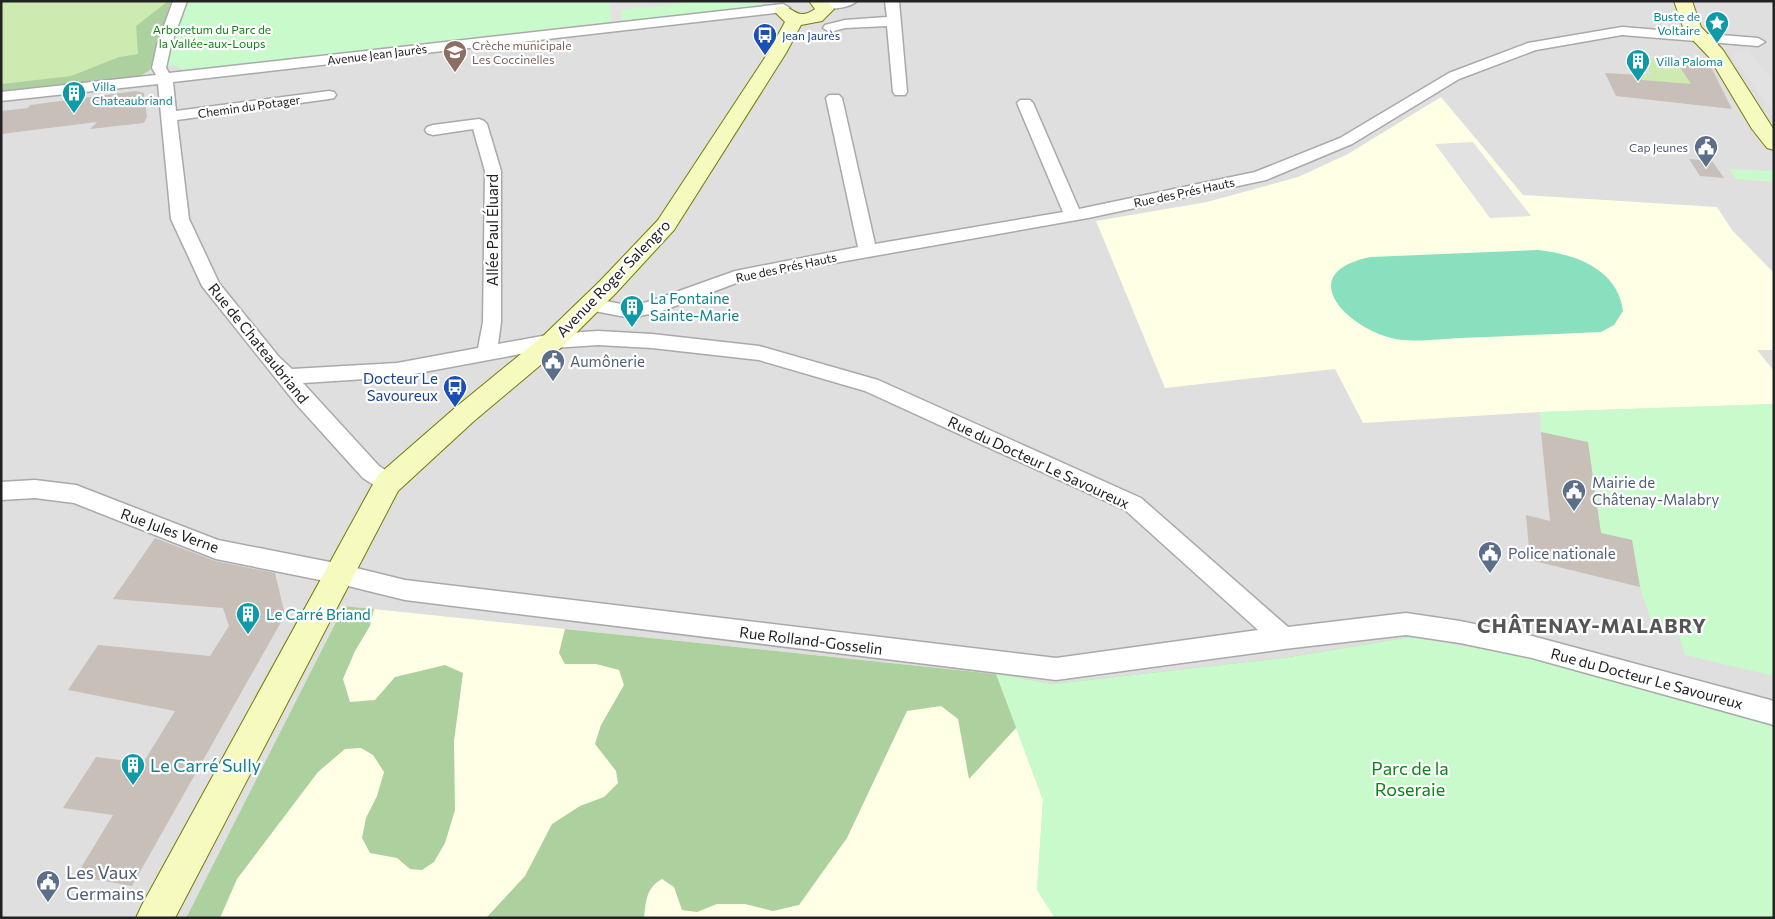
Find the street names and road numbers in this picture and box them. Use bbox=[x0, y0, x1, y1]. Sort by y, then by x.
street label: Avenue Jean Jaurès bbox=[326, 41, 428, 68]
street label: Chemin du Potager bbox=[197, 92, 301, 120]
street label: Allée Paul Éluard bbox=[482, 174, 501, 286]
street label: Rue des Prés Hauts bbox=[1132, 174, 1236, 210]
street label: Avenue Roger Salengro bbox=[552, 216, 674, 340]
street label: Rue des Prés Hauts bbox=[734, 249, 838, 285]
street label: Rue de Chateaubriand bbox=[205, 279, 313, 407]
street label: Rue du Docteur Le Savoureux bbox=[945, 412, 1133, 512]
street label: Rue Jules Verne bbox=[119, 504, 222, 556]
street label: Rue Rolland-Gosselin bbox=[738, 622, 884, 658]
street label: Rue du Docteur Le Savoureux bbox=[1549, 644, 1745, 712]

